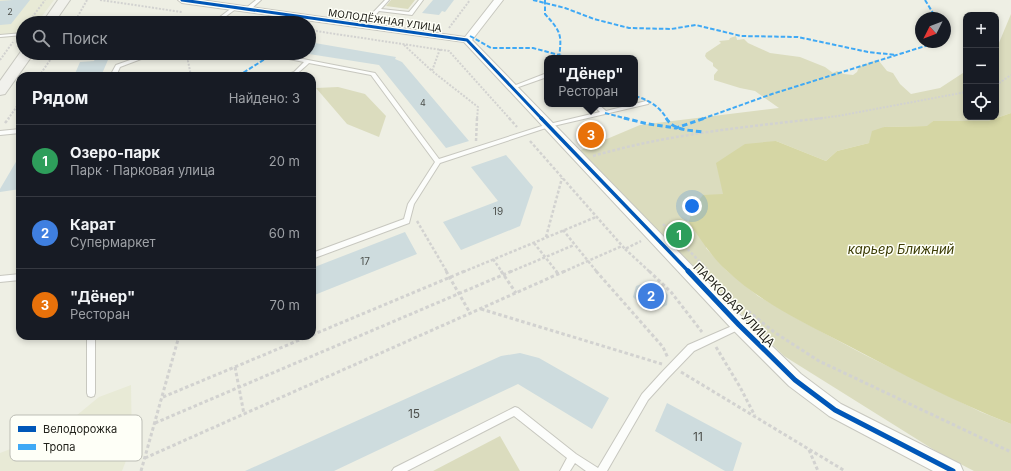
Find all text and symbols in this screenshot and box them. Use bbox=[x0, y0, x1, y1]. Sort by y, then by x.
house number: 2 bbox=[7, 6, 13, 17]
street label: МОЛОДЁЖНАЯ УЛИЦА bbox=[327, 6, 443, 34]
north arrow bbox=[915, 12, 951, 48]
map controls bbox=[963, 12, 999, 120]
button: + bbox=[963, 12, 999, 48]
search box bbox=[16, 16, 316, 60]
icon: search bbox=[30, 27, 52, 49]
text: Поиск bbox=[62, 29, 108, 48]
button: − bbox=[963, 48, 999, 84]
popup bbox=[544, 55, 638, 107]
text: "Дёнер" bbox=[558, 64, 624, 83]
text: Ресторан bbox=[558, 83, 618, 99]
button: locate bbox=[963, 84, 999, 120]
text: Рядом bbox=[32, 88, 88, 108]
text: Найдено: 3 bbox=[229, 90, 300, 106]
house number: 4 bbox=[420, 97, 426, 108]
pin: 3 bbox=[578, 120, 604, 150]
text: Озеро-парк bbox=[70, 143, 160, 162]
text: 1 bbox=[42, 153, 48, 169]
text: 20 m bbox=[269, 153, 300, 169]
text: Парк · Парковая улица bbox=[70, 162, 215, 178]
your location bbox=[682, 196, 702, 216]
house number: 19 bbox=[493, 205, 503, 217]
text: Карат bbox=[70, 215, 115, 234]
pin: 1 bbox=[666, 220, 692, 250]
text: 2 bbox=[41, 225, 49, 241]
text: 60 m bbox=[269, 225, 300, 241]
text: Супермаркет bbox=[70, 234, 156, 250]
water label: карьер Ближний bbox=[848, 241, 955, 257]
house number: 17 bbox=[360, 255, 370, 267]
street label: ПАРКОВАЯ УЛИЦА bbox=[690, 259, 778, 350]
pin: 2 bbox=[638, 281, 664, 311]
text: "Дёнер" bbox=[70, 287, 135, 306]
text: 3 bbox=[41, 297, 49, 313]
text: 70 m bbox=[270, 297, 300, 313]
text: Ресторан bbox=[70, 306, 130, 322]
house number: 15 bbox=[408, 406, 420, 421]
legend bbox=[10, 415, 142, 461]
text: Велодорожка bbox=[43, 422, 117, 436]
house number: 11 bbox=[693, 429, 703, 444]
text: Тропа bbox=[43, 440, 75, 454]

